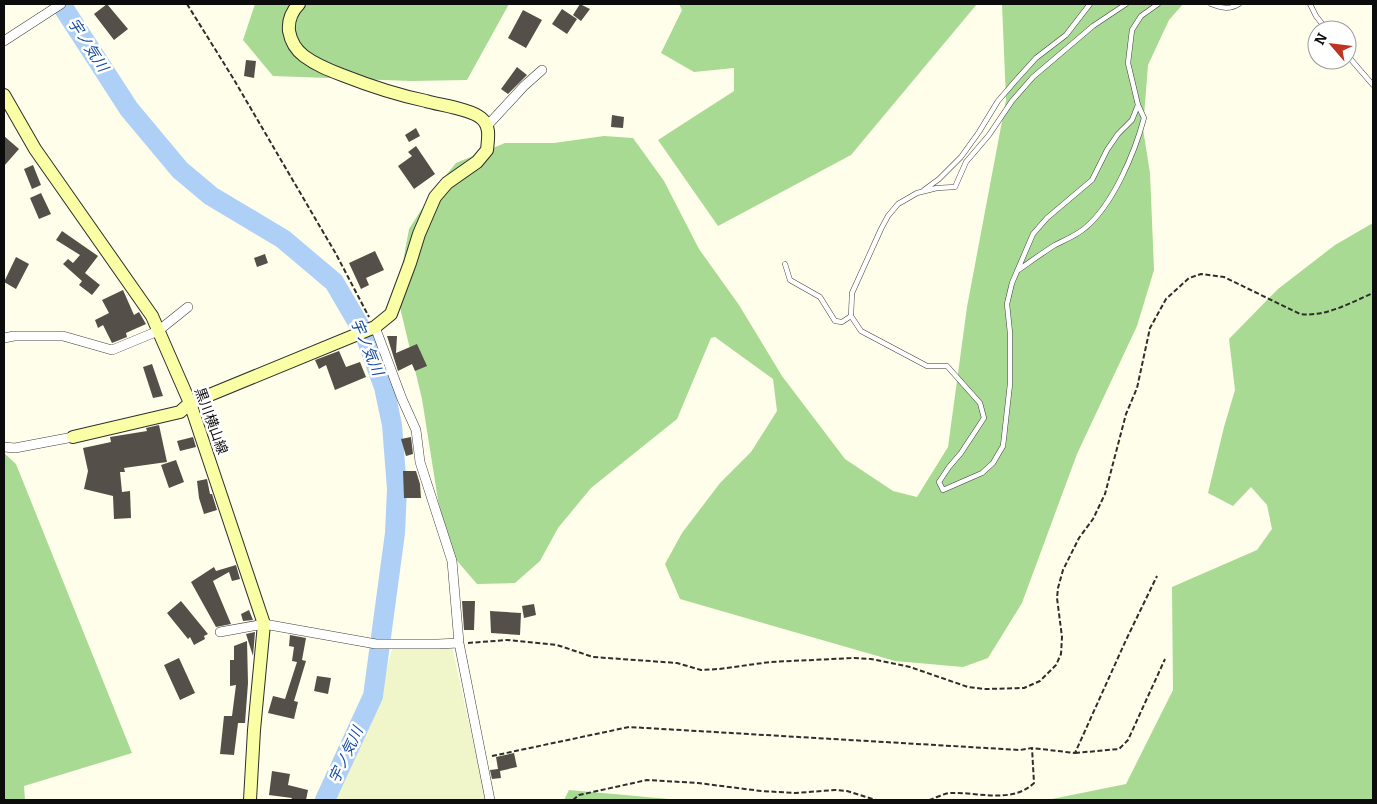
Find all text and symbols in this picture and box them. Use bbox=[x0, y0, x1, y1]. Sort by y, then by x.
water label: 宇ノ気川 bbox=[64, 15, 113, 77]
north arrow bbox=[1307, 20, 1357, 70]
text: N bbox=[1311, 30, 1331, 48]
water label: 宇ノ気川 bbox=[347, 316, 388, 380]
street label: 黒川横山線 bbox=[191, 385, 231, 457]
water label: 宇ノ気川 bbox=[325, 722, 368, 786]

